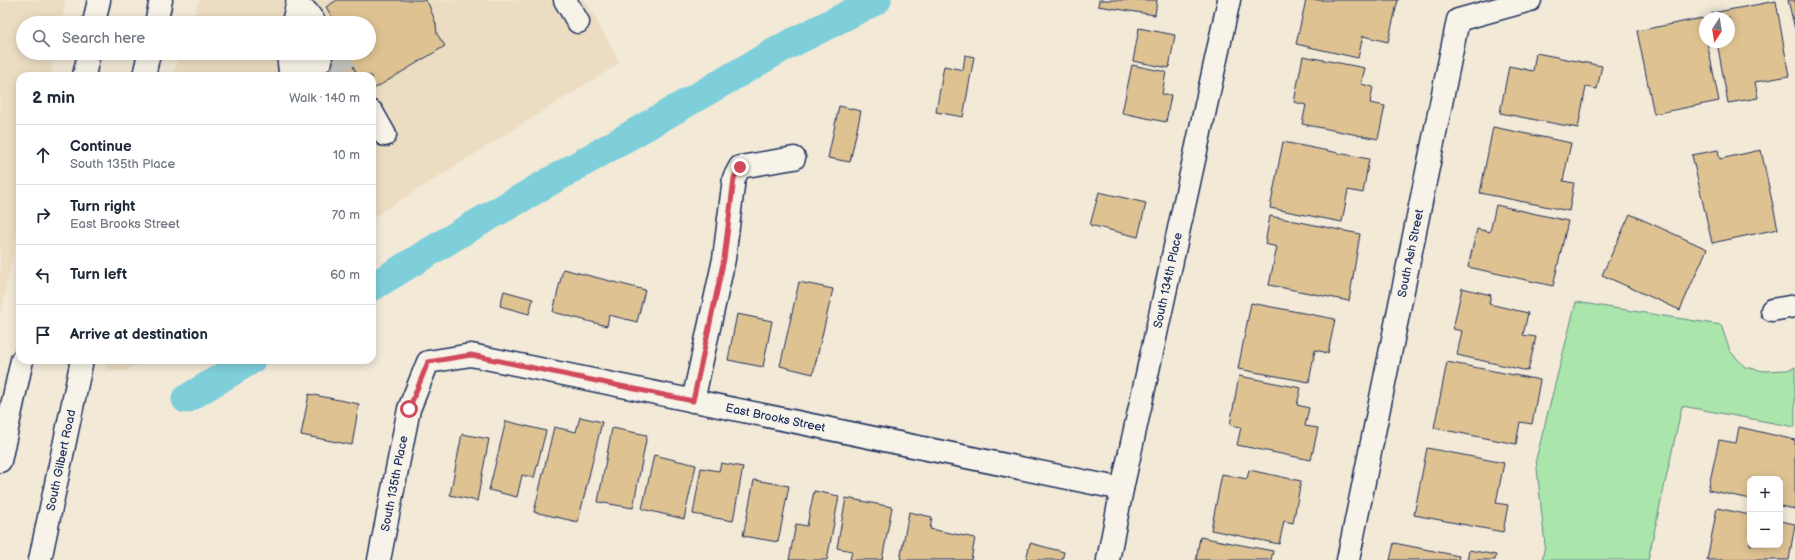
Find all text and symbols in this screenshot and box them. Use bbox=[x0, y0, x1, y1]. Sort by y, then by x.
north arrow bbox=[1699, 12, 1735, 48]
search box bbox=[16, 16, 376, 60]
icon: search bbox=[30, 27, 52, 49]
text: Search here bbox=[62, 29, 145, 48]
text: 2 min bbox=[32, 88, 75, 108]
text: Walk · 140 m bbox=[289, 90, 360, 106]
text: Continue bbox=[70, 137, 132, 156]
icon: ahead bbox=[32, 144, 54, 166]
text: 10 m bbox=[333, 147, 360, 163]
text: South 135th Place bbox=[70, 156, 175, 172]
route end bbox=[731, 158, 749, 176]
text: Turn right bbox=[70, 197, 135, 216]
icon: right bbox=[32, 204, 54, 226]
text: 70 m bbox=[332, 207, 360, 223]
street label: South Ash Street bbox=[1394, 208, 1427, 299]
text: East Brooks Street bbox=[70, 216, 180, 232]
street label: South 134th Place bbox=[1150, 231, 1185, 330]
icon: left bbox=[32, 264, 54, 286]
text: Turn left bbox=[70, 265, 127, 284]
text: 60 m bbox=[330, 267, 360, 283]
icon: arrive bbox=[32, 324, 54, 346]
text: Arrive at destination bbox=[70, 325, 208, 344]
route start bbox=[400, 400, 418, 418]
street label: East Brooks Street bbox=[724, 400, 827, 435]
street label: South Gilbert Road bbox=[43, 408, 79, 512]
street label: South 135th Place bbox=[377, 434, 411, 533]
map controls bbox=[1747, 476, 1783, 548]
button: + bbox=[1747, 476, 1783, 512]
button: − bbox=[1747, 512, 1783, 548]

